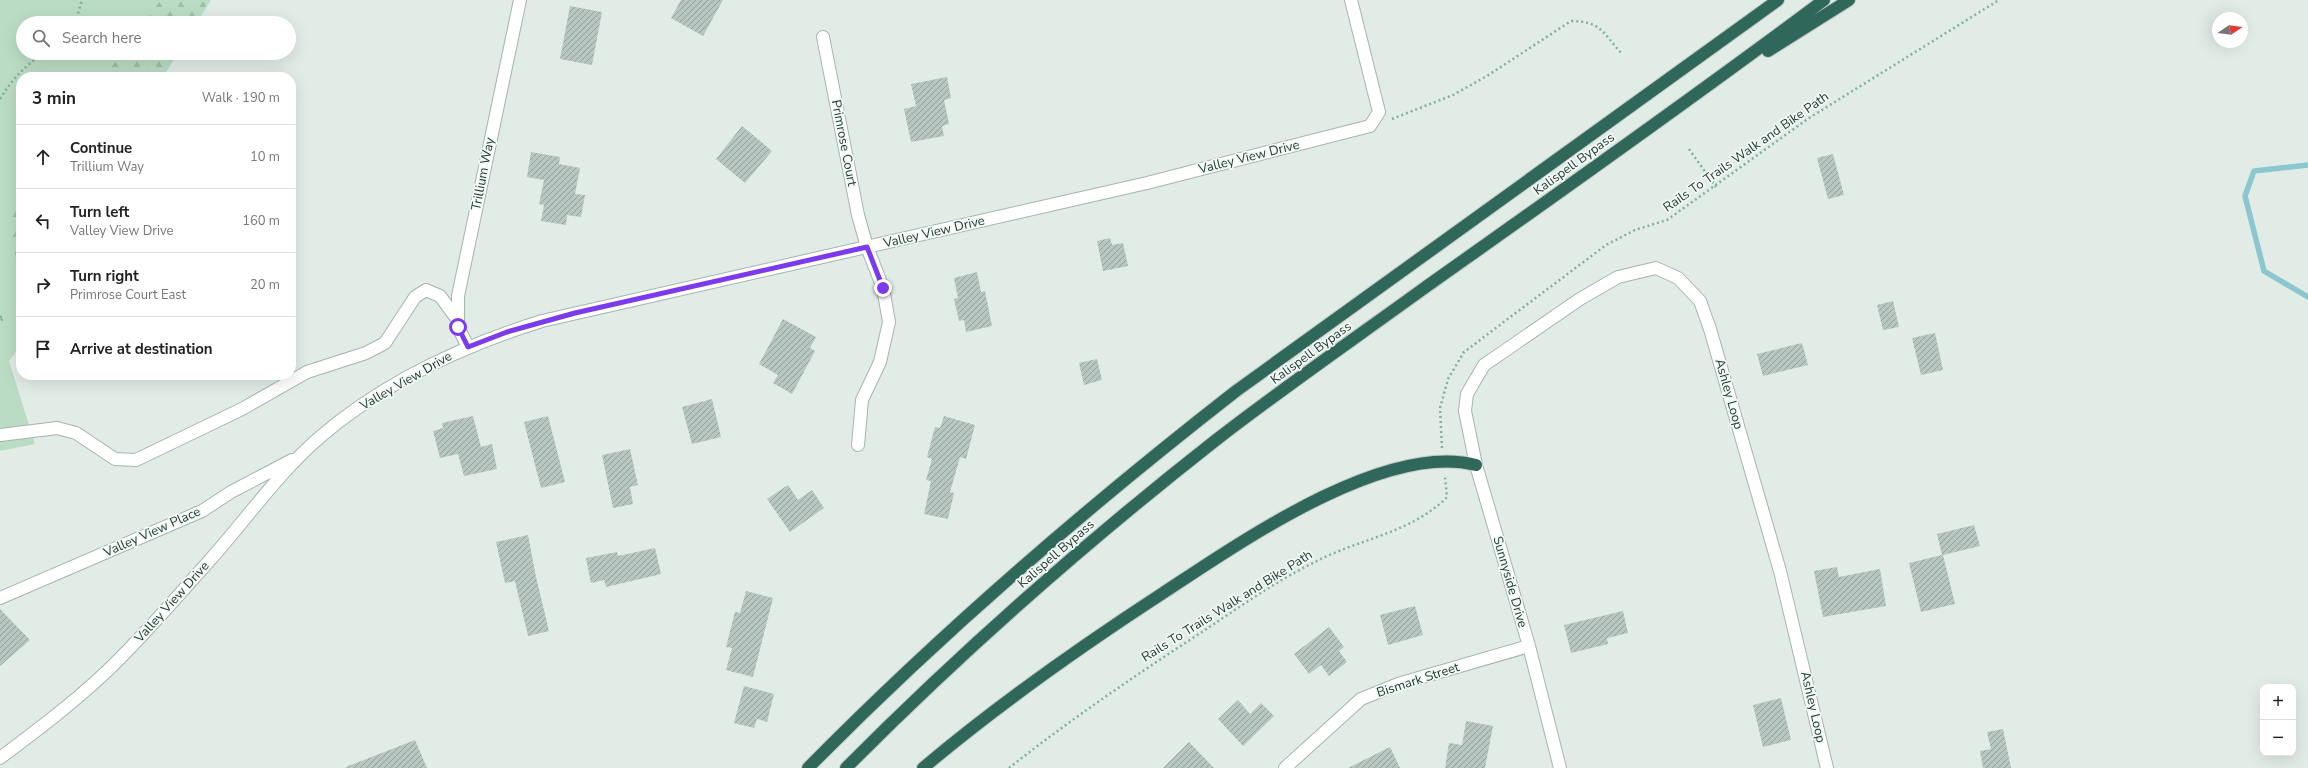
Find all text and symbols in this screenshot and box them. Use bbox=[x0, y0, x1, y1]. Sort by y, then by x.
north arrow bbox=[2212, 12, 2248, 48]
search box bbox=[16, 16, 296, 60]
icon: search bbox=[30, 27, 52, 49]
text: Search here bbox=[62, 28, 142, 48]
text: 3 min bbox=[32, 87, 76, 110]
street label: Rails To Trails Walk and Bike Path bbox=[1660, 88, 1832, 216]
text: Walk · 190 m bbox=[202, 89, 280, 107]
street label: Primrose Court bbox=[827, 98, 861, 188]
street label: Kalispell Bypass bbox=[1530, 128, 1618, 200]
street label: Trillium Way bbox=[467, 136, 499, 212]
street label: Valley View Drive bbox=[1196, 136, 1301, 178]
text: Continue bbox=[70, 138, 132, 158]
icon: ahead bbox=[32, 146, 54, 168]
text: 10 m bbox=[250, 148, 280, 166]
text: Trillium Way bbox=[70, 158, 144, 176]
text: Turn left bbox=[70, 202, 129, 222]
icon: left bbox=[32, 210, 54, 232]
text: 160 m bbox=[242, 212, 280, 230]
street label: Valley View Drive bbox=[881, 212, 987, 253]
text: Valley View Drive bbox=[70, 222, 174, 240]
text: Turn right bbox=[70, 266, 139, 286]
icon: right bbox=[32, 274, 54, 296]
text: 20 m bbox=[250, 276, 280, 294]
route end bbox=[874, 279, 892, 297]
text: Primrose Court East bbox=[70, 286, 186, 304]
street label: Kalispell Bypass bbox=[1267, 317, 1355, 389]
route start bbox=[449, 318, 467, 336]
icon: arrive bbox=[32, 338, 54, 360]
text: Arrive at destination bbox=[70, 339, 213, 359]
street label: Valley View Drive bbox=[356, 347, 455, 415]
street label: Ashley Loop bbox=[1710, 357, 1748, 431]
street label: Valley View Place bbox=[100, 503, 203, 562]
street label: Kalispell Bypass bbox=[1014, 516, 1098, 592]
street label: Sunnyside Drive bbox=[1488, 534, 1532, 630]
street label: Rails To Trails Walk and Bike Path bbox=[1138, 546, 1316, 666]
street label: Valley View Drive bbox=[130, 557, 213, 647]
street label: Bismark Street bbox=[1374, 658, 1462, 702]
street label: Ashley Loop bbox=[1796, 670, 1830, 744]
map controls bbox=[2260, 684, 2296, 756]
button: + bbox=[2260, 684, 2296, 720]
button: − bbox=[2260, 720, 2296, 756]

